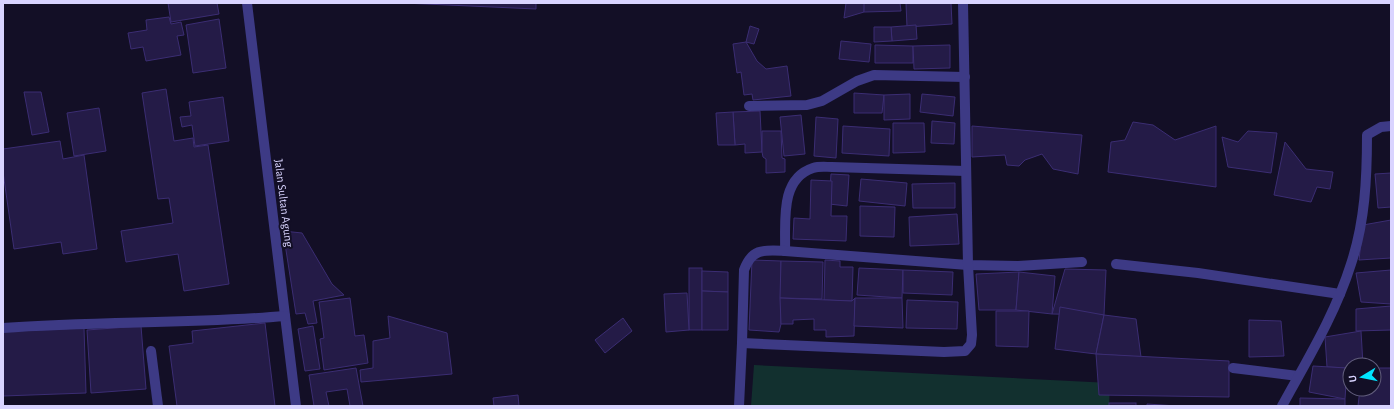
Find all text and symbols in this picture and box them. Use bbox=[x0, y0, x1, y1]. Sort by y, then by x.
street label: Jalan Sultan Agung bbox=[273, 158, 295, 248]
north arrow bbox=[1342, 357, 1382, 397]
text: U bbox=[1347, 374, 1359, 383]

